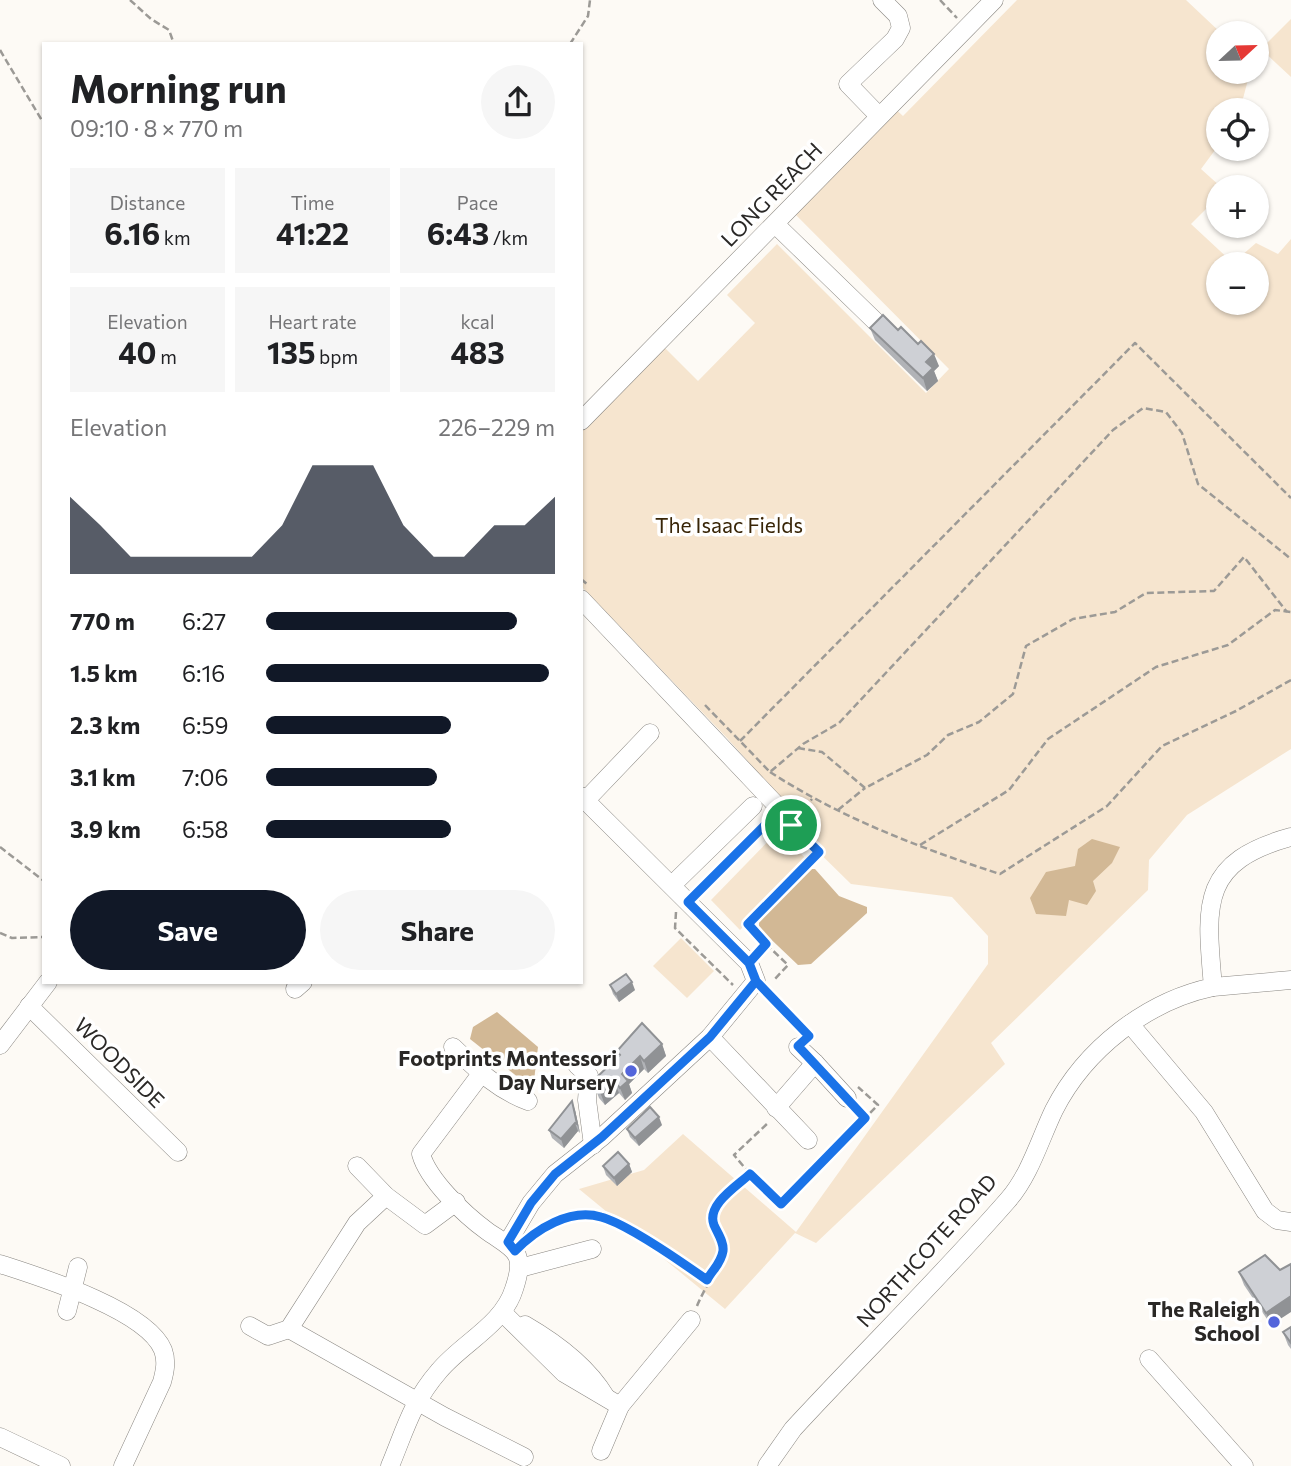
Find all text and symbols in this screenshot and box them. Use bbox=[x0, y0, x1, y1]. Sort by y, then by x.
north arrow bbox=[1206, 21, 1269, 84]
map controls bbox=[1206, 21, 1269, 315]
text: Morning run bbox=[70, 64, 287, 111]
button: share bbox=[481, 65, 555, 139]
button: locate bbox=[1206, 98, 1269, 161]
text: 09:10 · 8 × 770 m bbox=[70, 114, 243, 142]
street label: LONG REACH bbox=[715, 137, 827, 251]
button: + bbox=[1206, 175, 1269, 238]
text: Distance bbox=[110, 191, 185, 214]
text: Time bbox=[291, 191, 334, 214]
text: Pace bbox=[457, 191, 498, 214]
text: 6.16 bbox=[104, 214, 160, 251]
text: 41:22 bbox=[276, 214, 349, 251]
text: 6:43 bbox=[427, 214, 489, 251]
text: km bbox=[160, 226, 191, 249]
text: /km bbox=[489, 226, 528, 249]
button: − bbox=[1206, 252, 1269, 315]
text: Elevation bbox=[107, 310, 188, 333]
text: Heart rate bbox=[268, 310, 357, 333]
text: kcal bbox=[460, 310, 495, 333]
text: 40 bbox=[118, 333, 157, 370]
text: 135 bbox=[267, 333, 315, 370]
text: 483 bbox=[450, 333, 505, 370]
text: m bbox=[157, 345, 177, 368]
text: bpm bbox=[315, 345, 358, 368]
text: Elevation bbox=[70, 413, 167, 441]
text: 226–229 m bbox=[438, 413, 555, 441]
park label: The Isaac Fields bbox=[655, 512, 803, 537]
text: 770 m bbox=[70, 607, 135, 635]
text: 6:27 bbox=[182, 607, 226, 635]
text: 1.5 km bbox=[70, 659, 138, 687]
text: 6:16 bbox=[182, 659, 225, 687]
text: 2.3 km bbox=[70, 711, 140, 739]
text: 6:59 bbox=[182, 711, 229, 739]
text: 3.1 km bbox=[70, 763, 136, 791]
text: 7:06 bbox=[182, 763, 229, 791]
pin bbox=[761, 795, 821, 855]
icon: arrive bbox=[772, 806, 810, 844]
text: 3.9 km bbox=[70, 815, 141, 843]
text: 6:58 bbox=[182, 815, 229, 843]
button: Save bbox=[70, 890, 306, 970]
button: Share bbox=[320, 890, 555, 970]
street label: WOODSIDE bbox=[70, 1012, 170, 1112]
place label: Footprints Montessori Day Nursery bbox=[398, 1045, 617, 1094]
marker: Footprints Montessori Day Nursery bbox=[623, 1063, 639, 1079]
street label: NORTHCOTE ROAD bbox=[851, 1168, 1001, 1332]
place label: The Raleigh School bbox=[1147, 1296, 1260, 1345]
marker: The Raleigh School bbox=[1266, 1314, 1282, 1330]

